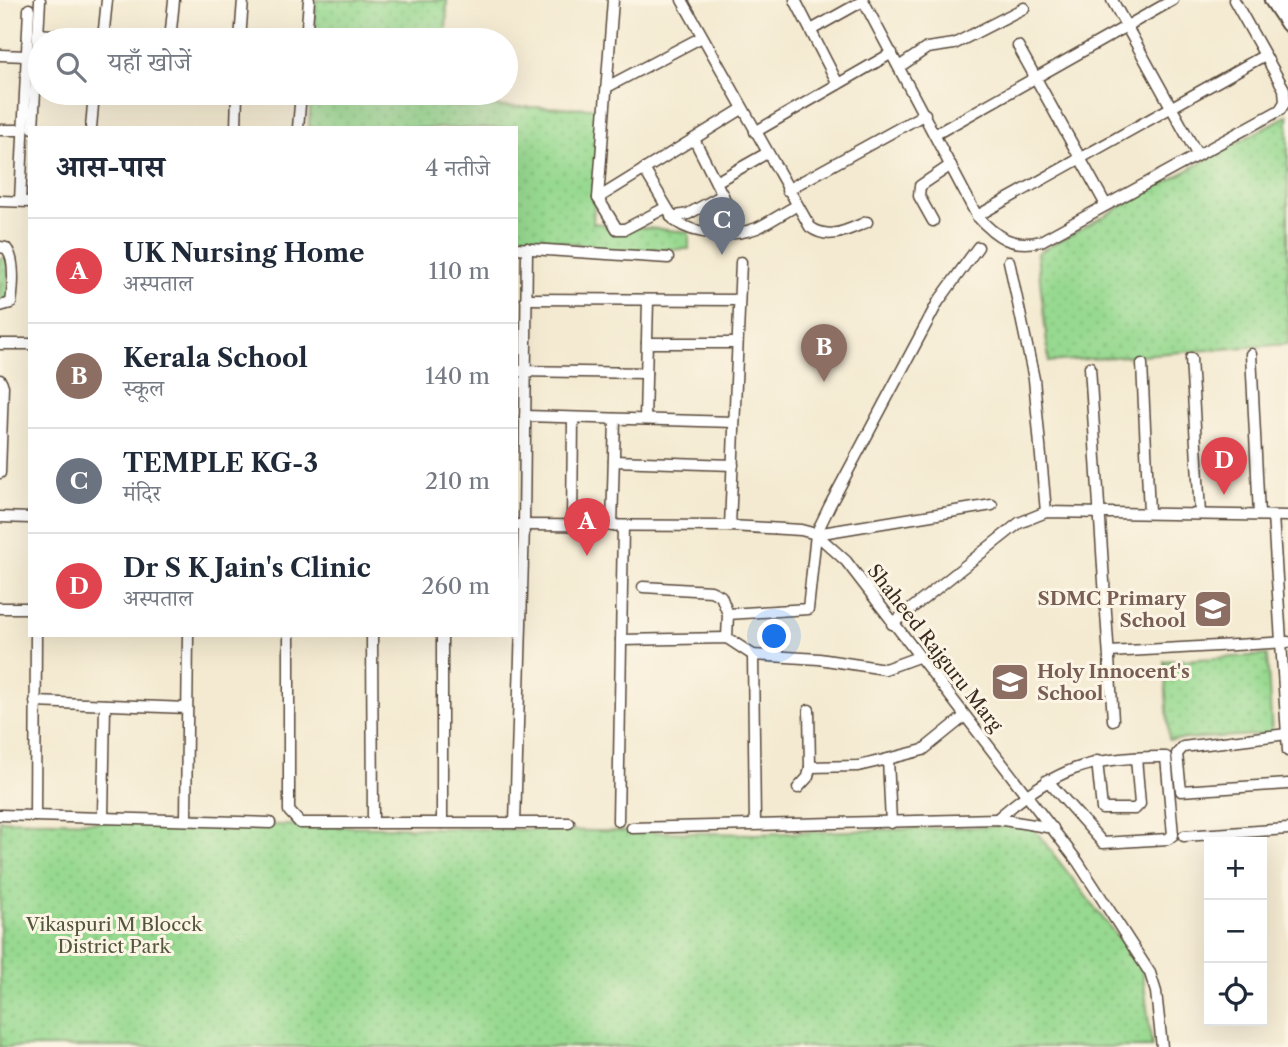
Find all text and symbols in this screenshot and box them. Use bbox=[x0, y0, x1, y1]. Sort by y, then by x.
search box bbox=[28, 28, 518, 105]
text: यहाँ खोजें bbox=[108, 46, 191, 78]
icon: search bbox=[52, 48, 90, 86]
text: आस-पास bbox=[56, 148, 165, 185]
text: 4 नतीजे bbox=[425, 154, 490, 182]
pin: C bbox=[699, 197, 745, 255]
text: UK Nursing Home bbox=[123, 237, 365, 269]
text: A bbox=[70, 257, 88, 285]
text: 110 m bbox=[429, 257, 490, 285]
text: अस्पताल bbox=[123, 269, 193, 297]
pin: B bbox=[801, 324, 847, 382]
text: Kerala School bbox=[123, 342, 308, 374]
text: B bbox=[70, 362, 88, 390]
text: 140 m bbox=[425, 362, 490, 390]
text: स्कूल bbox=[123, 374, 164, 402]
pin: D bbox=[1201, 437, 1247, 495]
text: TEMPLE KG-3 bbox=[123, 447, 318, 479]
text: C bbox=[70, 467, 88, 495]
text: 210 m bbox=[425, 467, 490, 495]
text: मंदिर bbox=[123, 479, 161, 507]
pin: A bbox=[564, 498, 610, 556]
text: Dr S K Jain's Clinic bbox=[123, 552, 371, 584]
street label: Shaheed Rajguru Marg bbox=[863, 560, 1008, 737]
text: D bbox=[69, 572, 89, 600]
text: 260 m bbox=[421, 572, 490, 600]
text: अस्पताल bbox=[123, 584, 193, 612]
place label: SDMC Primary School bbox=[1038, 587, 1187, 632]
school or university icon: SDMC Primary School bbox=[1192, 588, 1234, 630]
your location bbox=[757, 619, 791, 653]
place label: Holy Innocent's School bbox=[1037, 660, 1190, 705]
school or university icon: Holy Innocent's School bbox=[989, 661, 1031, 703]
map controls bbox=[1204, 837, 1267, 1026]
button: + bbox=[1204, 837, 1267, 900]
button: − bbox=[1204, 900, 1267, 963]
park label: Vikaspuri M Blocck District Park bbox=[25, 913, 203, 958]
button: locate bbox=[1204, 963, 1267, 1026]

